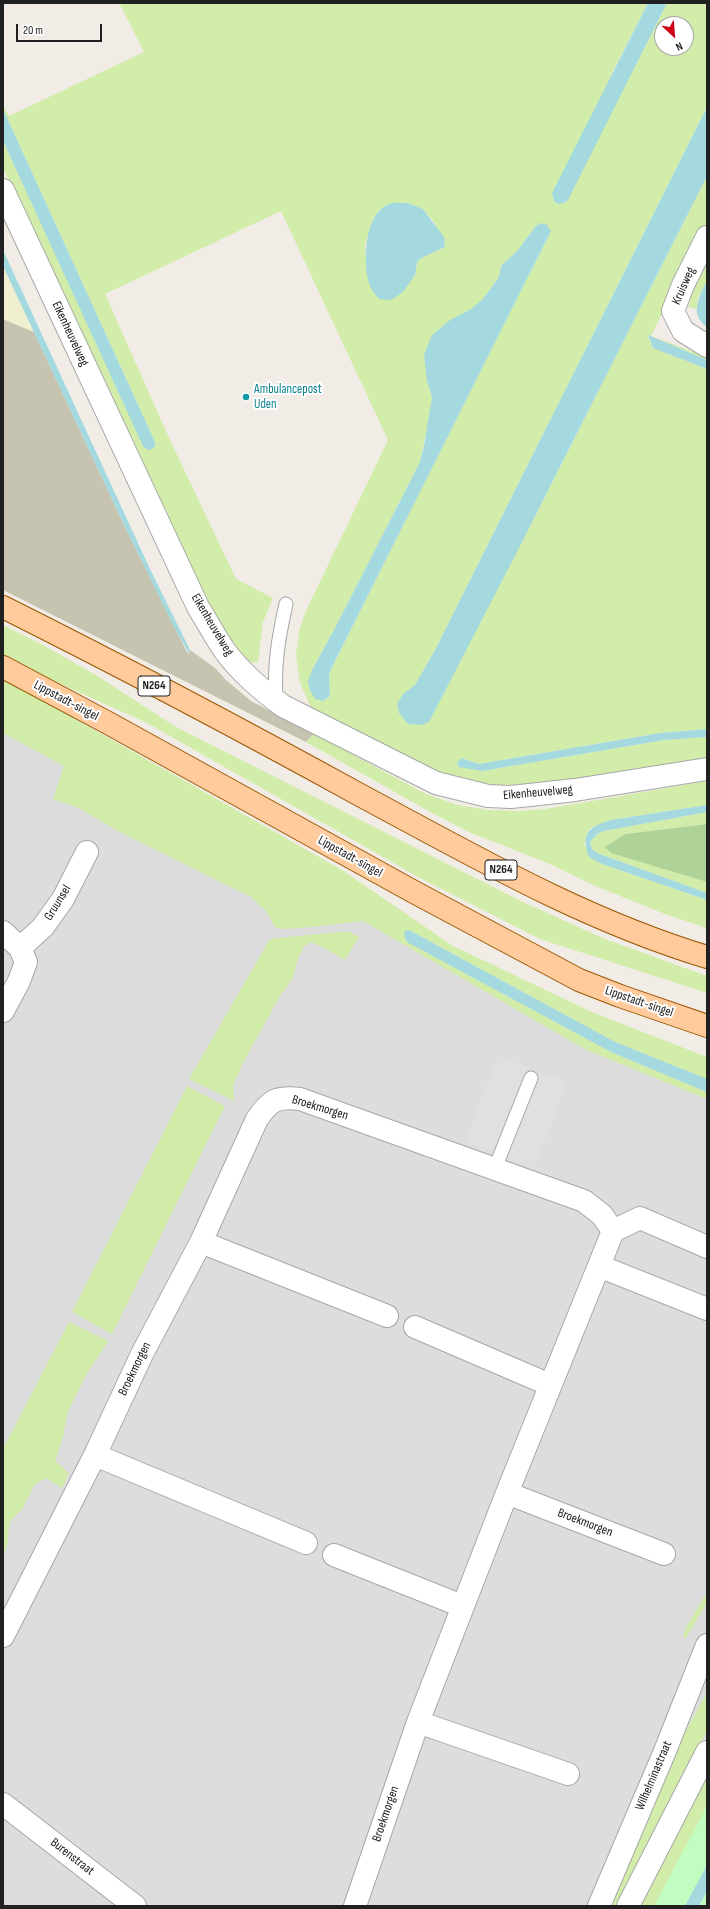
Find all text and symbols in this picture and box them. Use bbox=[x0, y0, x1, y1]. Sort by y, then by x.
scale bar bbox=[18, 16, 104, 42]
north arrow bbox=[654, 16, 694, 56]
text: 20 m bbox=[23, 23, 43, 38]
text: N bbox=[674, 39, 685, 53]
street label: Kruisweg bbox=[669, 265, 699, 307]
street label: Eikenheuvelweg bbox=[48, 299, 92, 369]
place label: Ambulancepost Uden bbox=[254, 382, 322, 413]
marker: Ambulancepost Uden bbox=[241, 392, 251, 402]
street label: Eikenheuvelweg bbox=[187, 591, 237, 659]
road number: N264 bbox=[138, 676, 170, 696]
street label: Lippstadt-singel bbox=[31, 677, 101, 725]
street label: Eikenheuvelweg bbox=[503, 782, 573, 804]
street label: Lippstadt-singel bbox=[315, 833, 385, 881]
road number: N264 bbox=[485, 860, 517, 880]
street label: Gruunsel bbox=[41, 882, 75, 924]
street label: Lippstadt-singel bbox=[603, 983, 675, 1021]
street label: Broekmorgen bbox=[290, 1092, 350, 1124]
street label: Broekmorgen bbox=[115, 1340, 155, 1398]
street label: Broekmorgen bbox=[555, 1505, 615, 1541]
street label: Wilhelminastraat bbox=[632, 1739, 676, 1813]
street label: Broekmorgen bbox=[369, 1784, 403, 1844]
street label: Burenstraat bbox=[47, 1835, 97, 1879]

